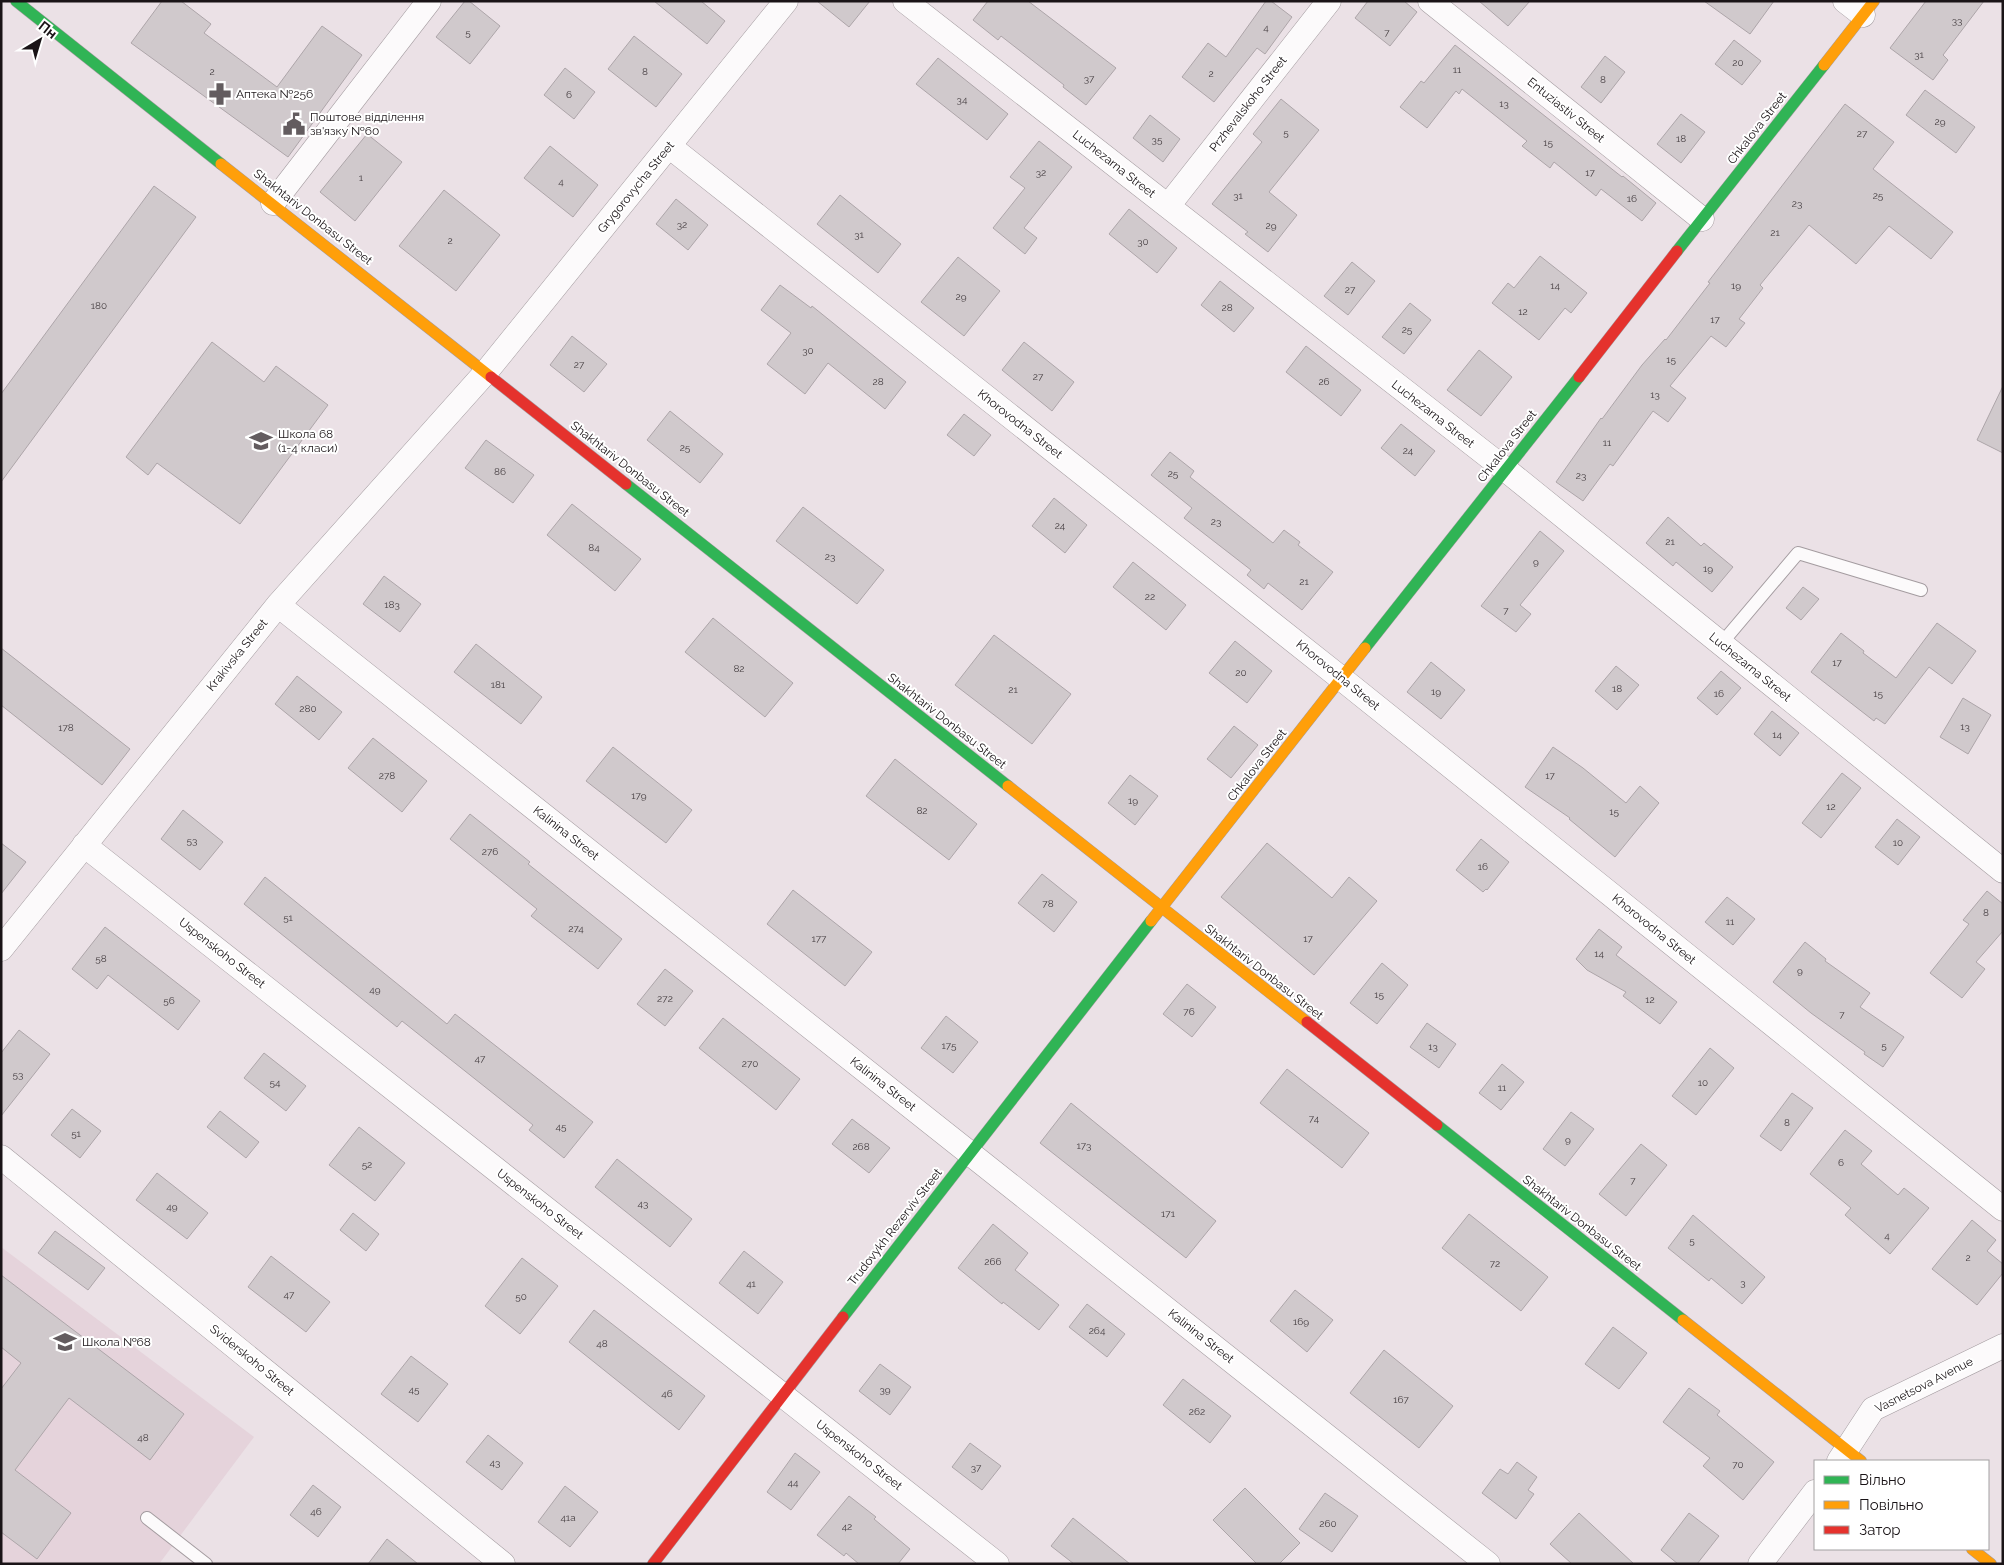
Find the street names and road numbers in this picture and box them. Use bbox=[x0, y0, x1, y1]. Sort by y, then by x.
street label: Przhevalskoho Street bbox=[1206, 54, 1290, 154]
street label: Entuziastiv Street bbox=[1525, 75, 1607, 145]
street label: Chkalova Street bbox=[1725, 89, 1789, 167]
street label: Luchezarna Street bbox=[1070, 127, 1158, 201]
street label: Grygorovycha Street bbox=[595, 138, 677, 236]
street label: Shakhtariv Donbasu Street bbox=[251, 166, 375, 268]
street label: Luchezarna Street bbox=[1389, 377, 1477, 451]
street label: Khorovodna Street bbox=[975, 387, 1065, 461]
street label: Chkalova Street bbox=[1475, 407, 1539, 485]
street label: Shakhtariv Donbasu Street bbox=[568, 418, 692, 520]
street label: Krakivska Street bbox=[204, 616, 270, 694]
street label: Luchezarna Street bbox=[1706, 630, 1794, 704]
street label: Khorovodna Street bbox=[1293, 637, 1383, 713]
street label: Shakhtariv Donbasu Street bbox=[885, 670, 1009, 772]
street label: Chkalova Street bbox=[1225, 726, 1289, 804]
street label: Kalinina Street bbox=[530, 803, 602, 863]
street label: Khorovodna Street bbox=[1609, 891, 1699, 967]
street label: Uspenskoho Street bbox=[176, 915, 268, 991]
street label: Shakhtariv Donbasu Street bbox=[1202, 921, 1326, 1023]
street label: Kalinina Street bbox=[847, 1054, 919, 1114]
street label: Uspenskoho Street bbox=[494, 1166, 586, 1242]
street label: Trudovykh Rezerviv Street bbox=[845, 1166, 945, 1288]
street label: Shakhtariv Donbasu Street bbox=[1520, 1172, 1644, 1274]
street label: Kalinina Street bbox=[1165, 1306, 1237, 1366]
street label: Sviderskoho Street bbox=[207, 1322, 297, 1398]
street label: Vasnetsova Avenue bbox=[1873, 1354, 1975, 1416]
street label: Uspenskoho Street bbox=[813, 1417, 905, 1493]

